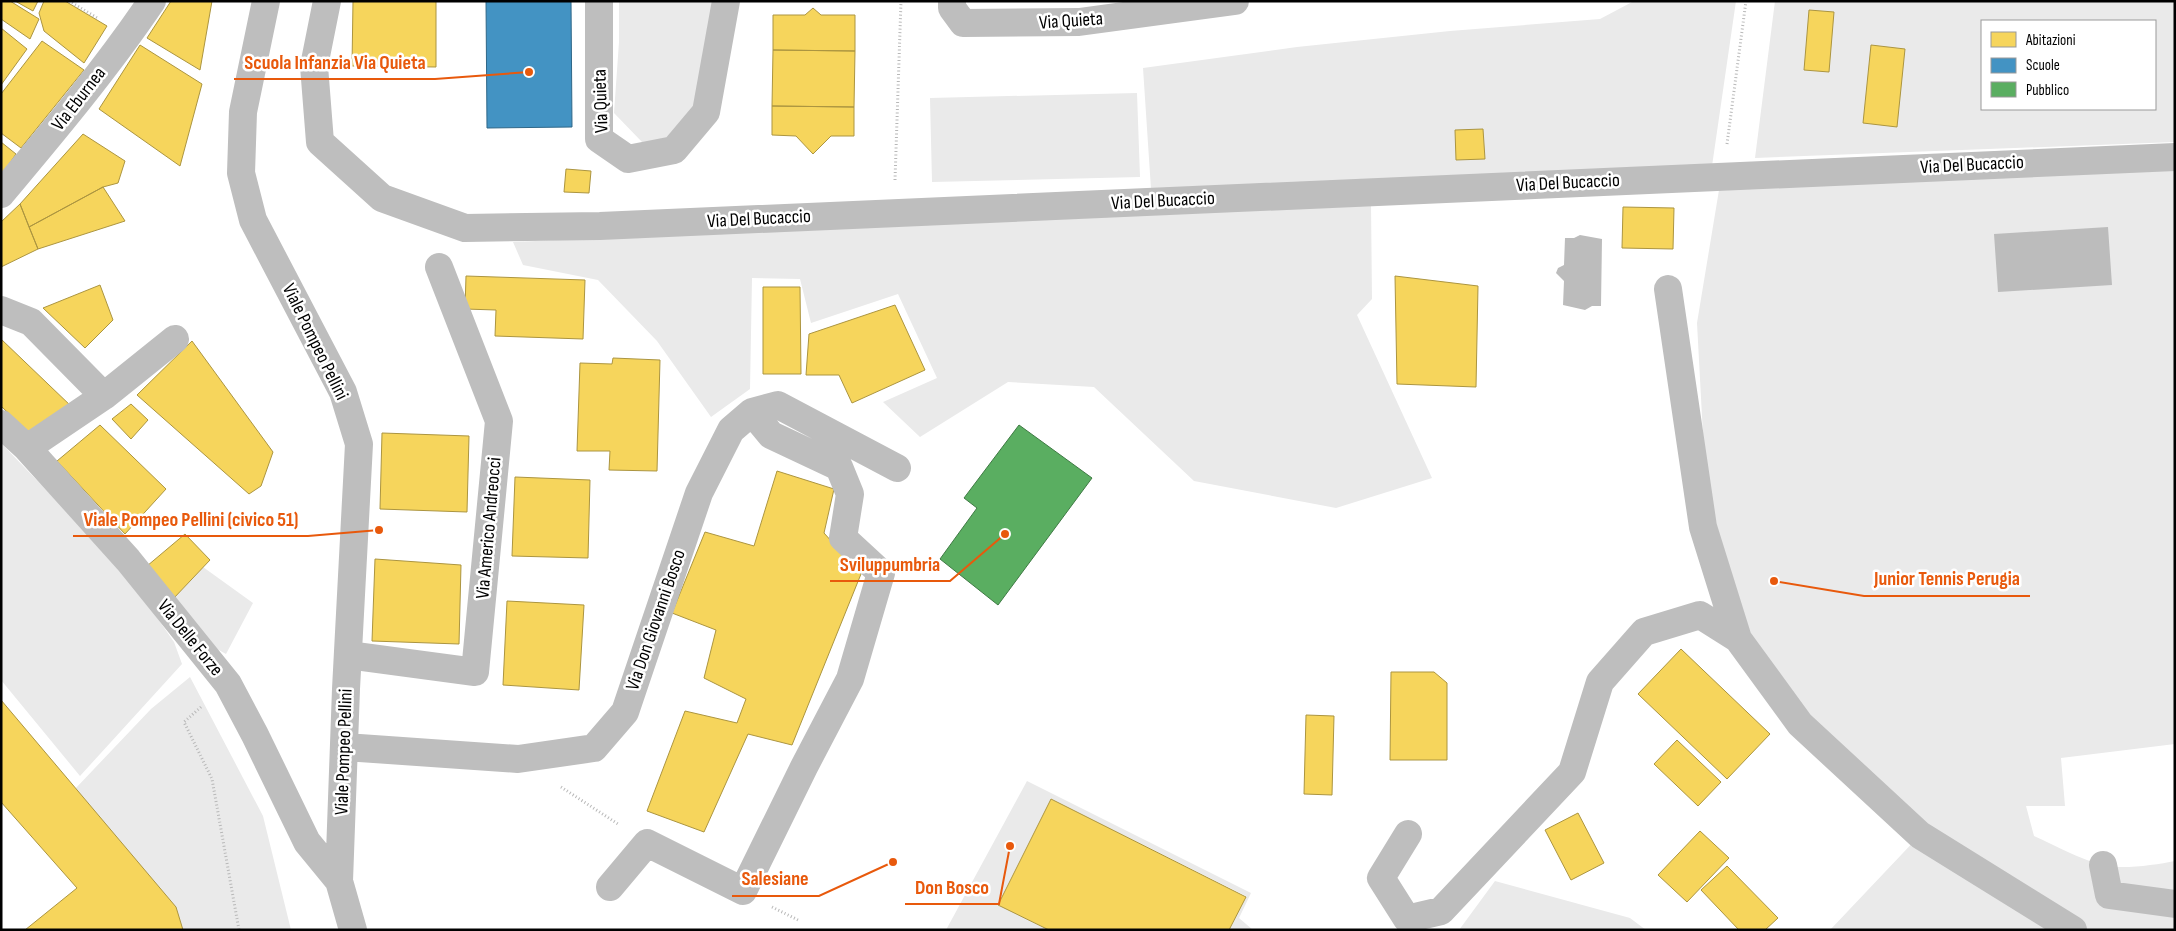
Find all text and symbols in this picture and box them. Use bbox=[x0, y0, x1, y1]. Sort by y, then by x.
street label: Via Quieta bbox=[1038, 7, 1104, 35]
legend bbox=[1981, 20, 2156, 110]
text: Abitazioni bbox=[2025, 31, 2076, 50]
callout: Scuola Infanzia Via Quieta bbox=[234, 44, 435, 79]
text: Scuola Infanzia Via Quieta bbox=[244, 51, 426, 75]
text: Scuole bbox=[2026, 56, 2060, 75]
street label: Via Eburnea bbox=[47, 63, 111, 135]
street label: Via Quieta bbox=[588, 69, 614, 133]
text: Pubblico bbox=[2026, 81, 2069, 100]
street label: Via Del Bucaccio bbox=[1920, 151, 2024, 179]
street label: Via Del Bucaccio bbox=[1516, 169, 1620, 197]
street label: Via Del Bucaccio bbox=[1111, 187, 1215, 215]
street label: Via Del Bucaccio bbox=[707, 205, 811, 233]
street label: Viale Pompeo Pellini bbox=[277, 280, 353, 404]
street label: Via Americo Andreocci bbox=[471, 456, 507, 600]
callout: Viale Pompeo Pellini (civico 51) bbox=[73, 501, 308, 536]
text: Viale Pompeo Pellini (civico 51) bbox=[84, 508, 298, 532]
callout: Sviluppumbria bbox=[830, 546, 950, 581]
street label: Via Don Giovanni Bosco bbox=[621, 547, 691, 693]
text: Sviluppumbria bbox=[840, 553, 940, 577]
callout: Junior Tennis Perugia bbox=[1864, 561, 2030, 596]
text: Junior Tennis Perugia bbox=[1873, 567, 2020, 591]
street label: Via Delle Forze bbox=[152, 595, 228, 681]
street label: Viale Pompeo Pellini bbox=[330, 688, 358, 816]
callout: Salesiane bbox=[732, 861, 819, 896]
text: Salesiane bbox=[741, 867, 809, 891]
callout: Don Bosco bbox=[905, 869, 999, 904]
text: Don Bosco bbox=[915, 876, 989, 900]

